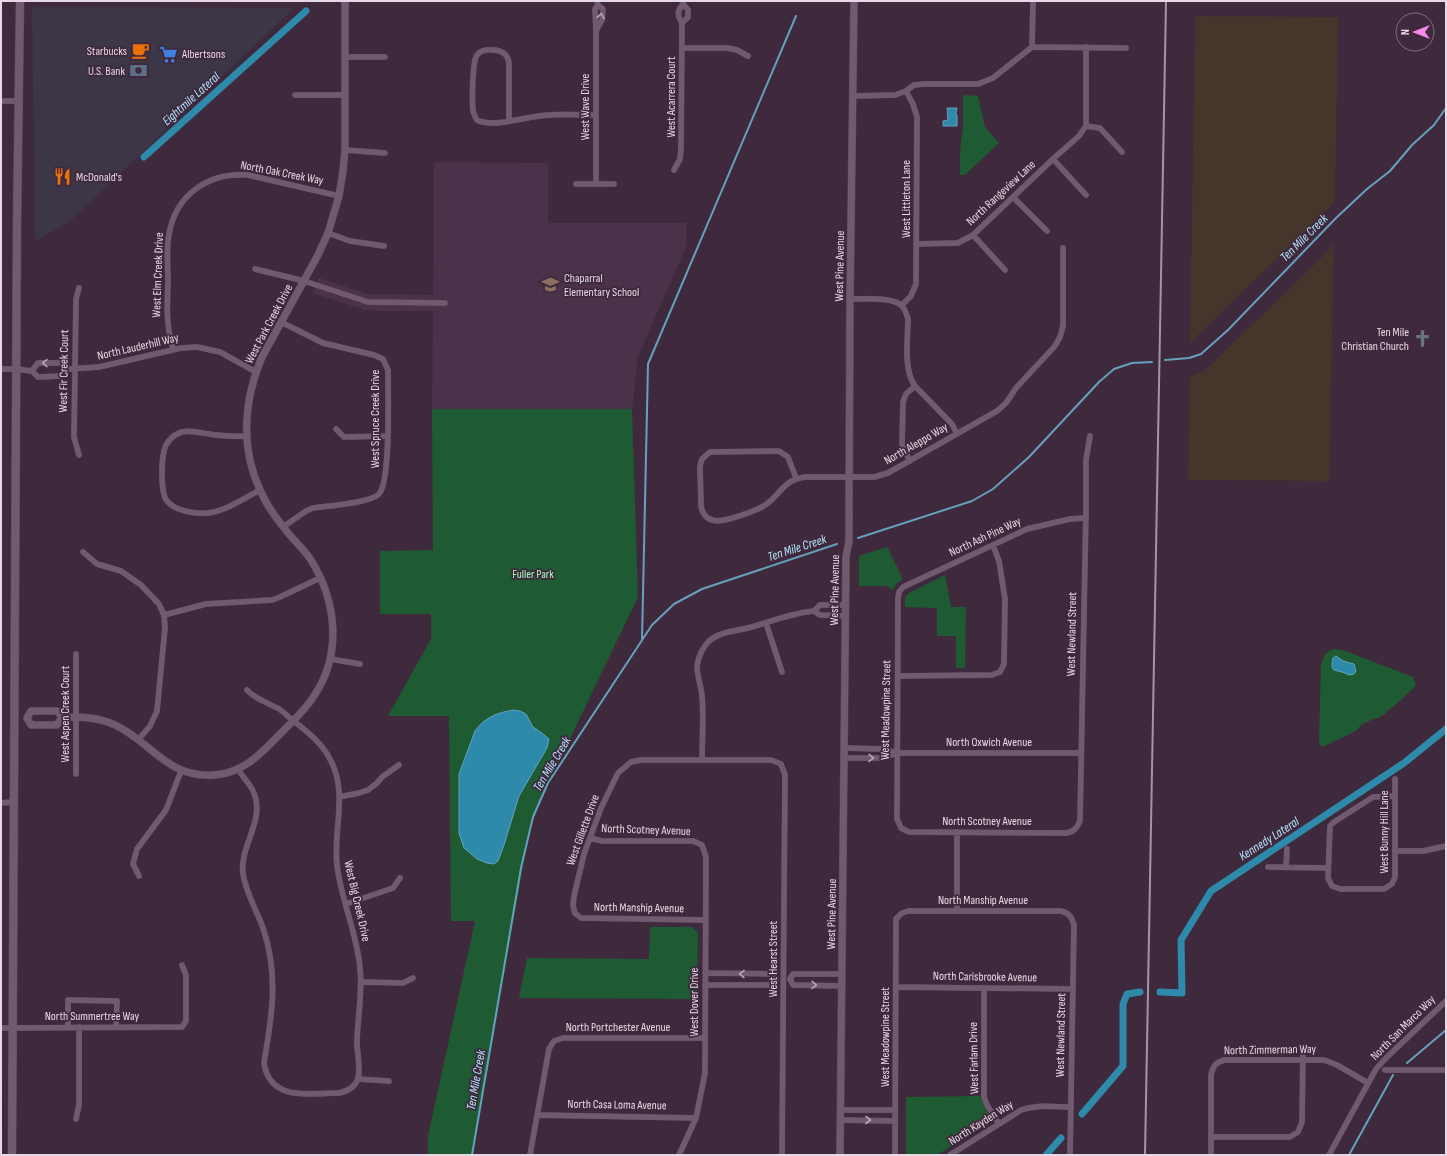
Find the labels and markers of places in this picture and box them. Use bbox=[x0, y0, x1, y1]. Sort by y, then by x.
cafe icon: Starbucks bbox=[130, 41, 150, 61]
place label: Starbucks bbox=[87, 44, 127, 59]
supermarket icon: Albertsons bbox=[159, 44, 179, 64]
place label: Albertsons bbox=[181, 47, 225, 62]
bank icon: U.S. Bank bbox=[128, 61, 148, 81]
place label: U.S. Bank bbox=[88, 64, 125, 79]
restaurant icon: McDonald's bbox=[53, 167, 73, 187]
place label: McDonald's bbox=[76, 170, 122, 185]
place label: Chaparral Elementary School bbox=[564, 271, 639, 300]
school or university icon: Chaparral Elementary School bbox=[541, 275, 561, 295]
place label: Ten Mile Christian Church bbox=[1341, 325, 1409, 354]
church icon: Ten Mile Christian Church bbox=[1412, 329, 1432, 349]

